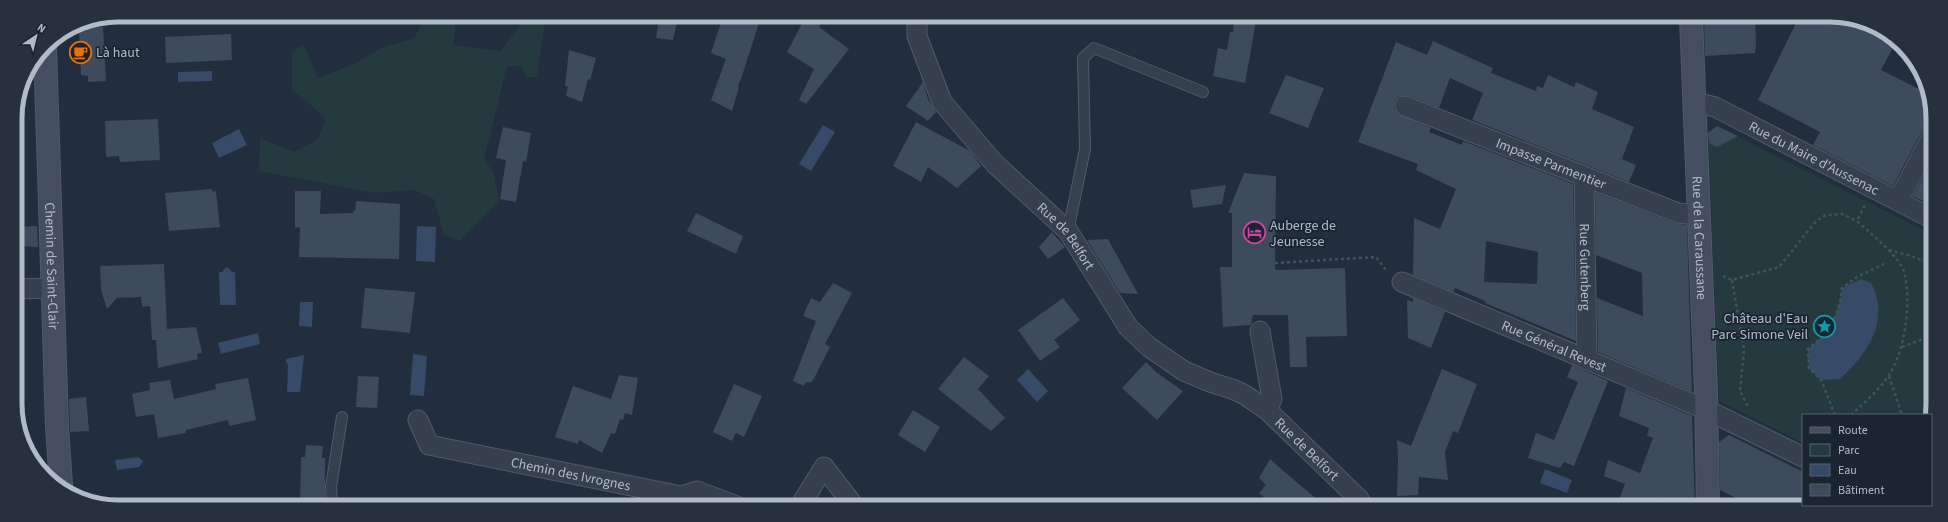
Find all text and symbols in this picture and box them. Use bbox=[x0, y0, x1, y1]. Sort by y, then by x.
north arrow bbox=[16, 16, 56, 56]
text: N bbox=[34, 20, 49, 36]
cafe icon: Là haut bbox=[67, 39, 93, 65]
place label: Là haut bbox=[96, 43, 140, 63]
street label: Rue du Maire d'Aussenac bbox=[1745, 117, 1883, 201]
street label: Impasse Parmentier bbox=[1493, 134, 1609, 195]
street label: Rue de la Caraussane bbox=[1686, 175, 1711, 300]
street label: Rue de Belfort bbox=[1032, 198, 1099, 275]
street label: Chemin de Saint-Clair bbox=[39, 202, 63, 330]
place label: Auberge de Jeunesse bbox=[1270, 216, 1336, 252]
hotel icon: Auberge de Jeunesse bbox=[1241, 220, 1267, 246]
street label: Rue Gutenberg bbox=[1574, 223, 1595, 311]
place label: Château d'Eau Parc Simone Veil bbox=[1711, 309, 1808, 345]
place icon: Château d'Eau Parc Simone Veil bbox=[1811, 313, 1837, 339]
street label: Rue Général Revest bbox=[1498, 316, 1610, 378]
street label: Rue de Belfort bbox=[1270, 414, 1343, 486]
legend bbox=[1802, 414, 1932, 506]
text: Route bbox=[1838, 422, 1868, 439]
text: Parc bbox=[1838, 442, 1860, 459]
street label: Chemin des Ivrognes bbox=[509, 453, 632, 497]
text: Eau bbox=[1838, 462, 1857, 479]
text: Bâtiment bbox=[1838, 482, 1884, 499]

